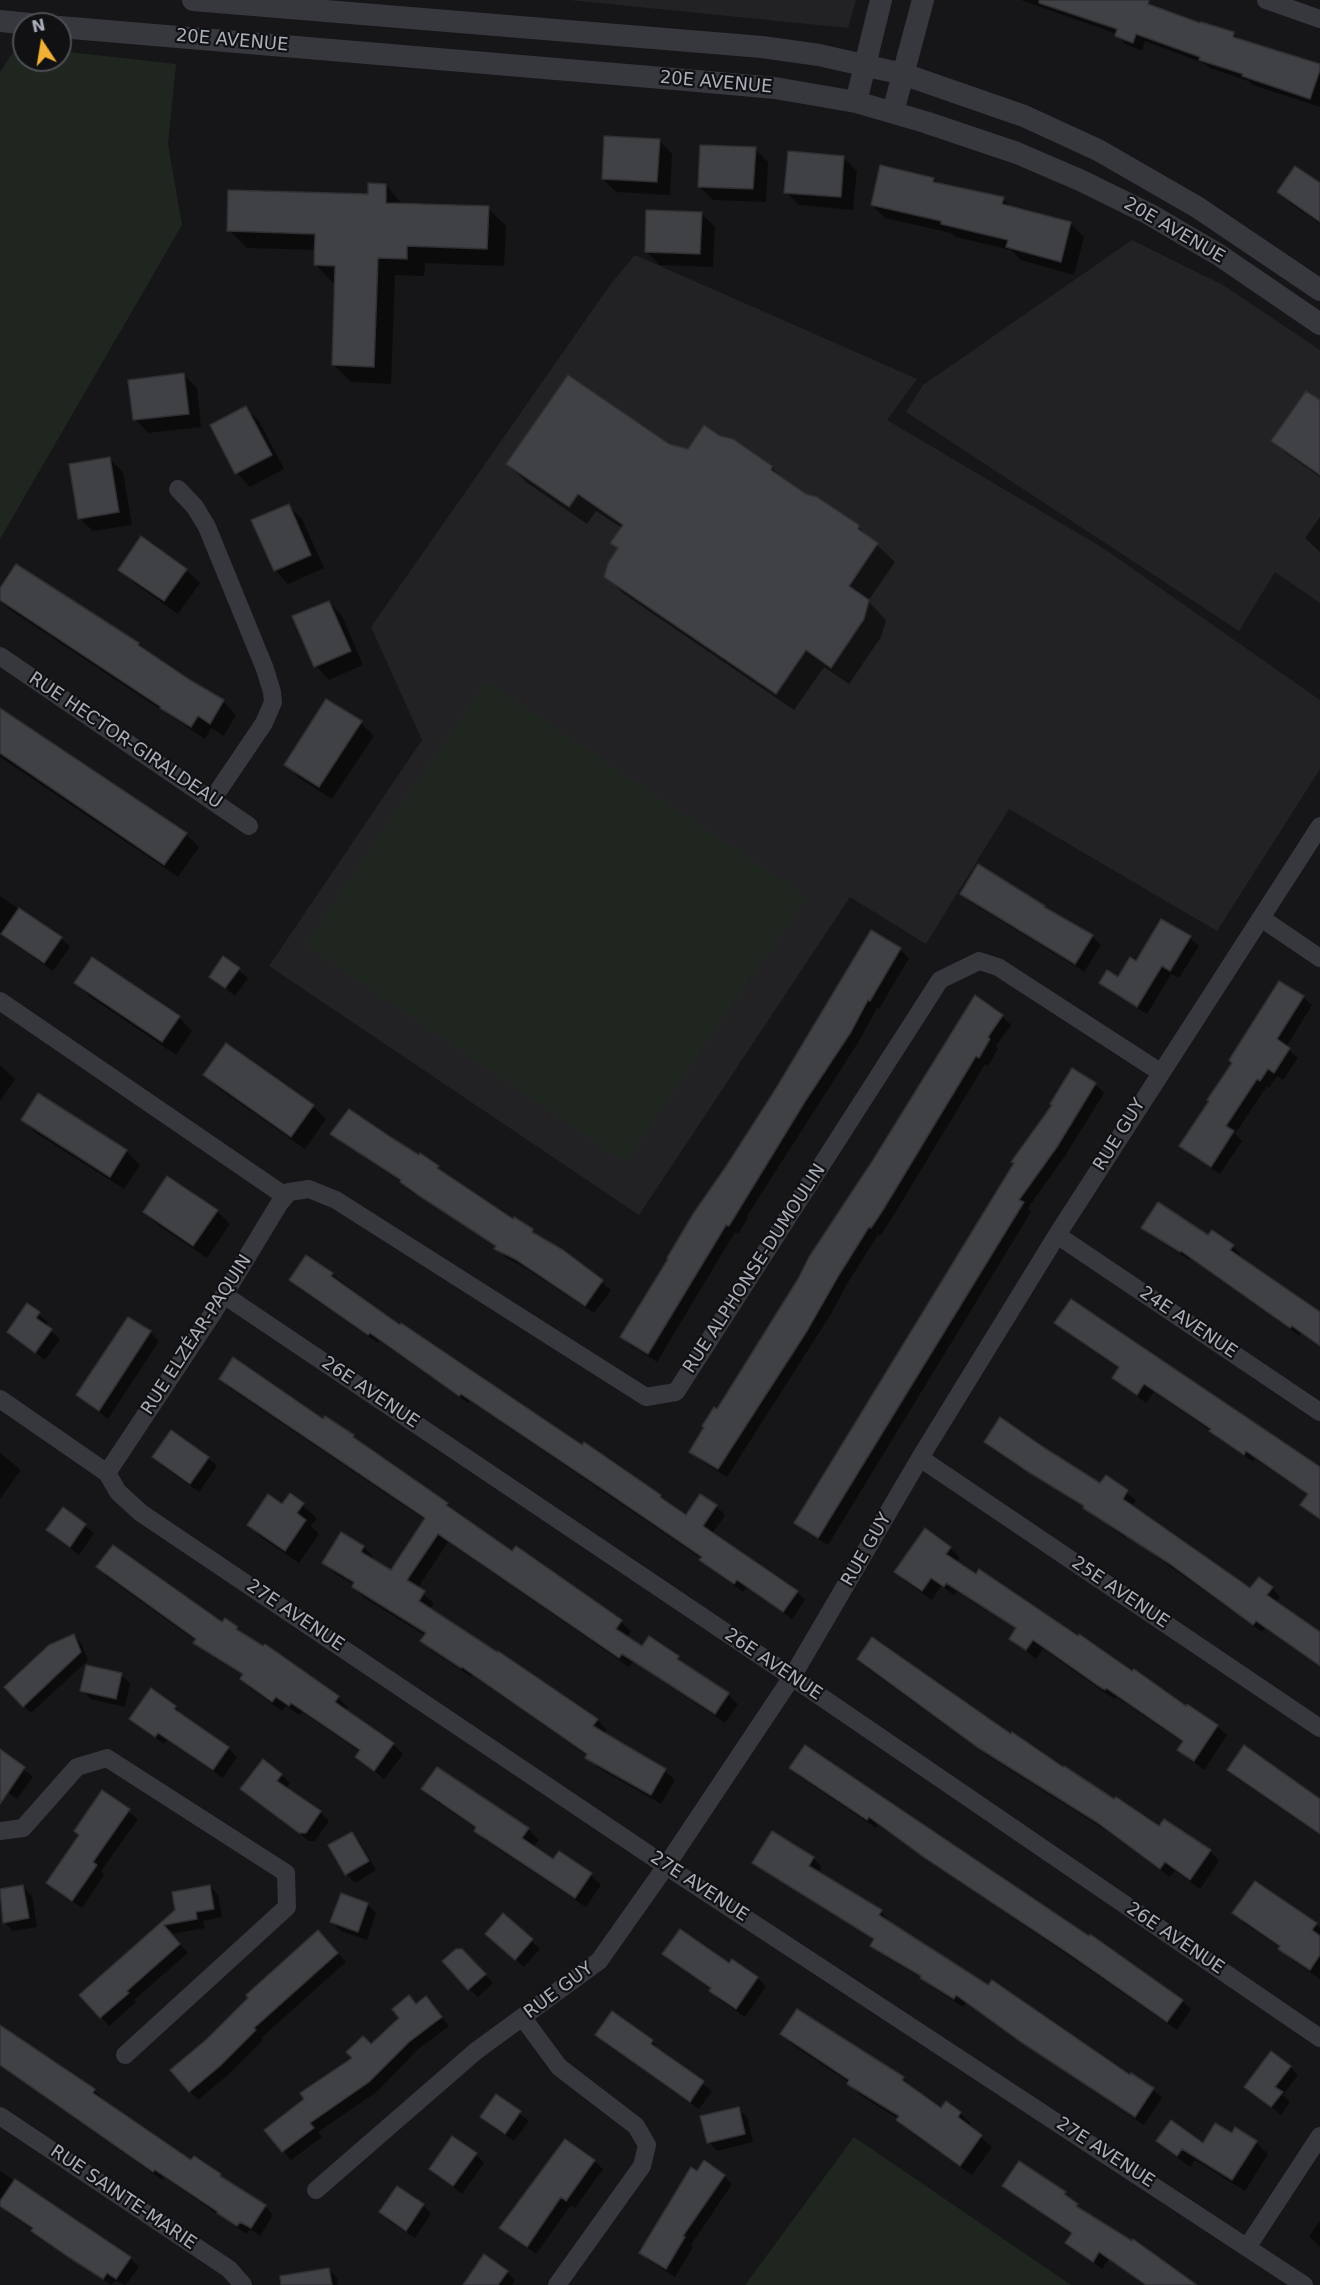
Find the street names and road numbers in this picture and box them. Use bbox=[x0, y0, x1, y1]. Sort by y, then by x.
street label: 20E AVENUE bbox=[175, 25, 289, 57]
street label: 20E AVENUE bbox=[659, 67, 773, 99]
street label: 20E AVENUE bbox=[1120, 193, 1228, 269]
street label: RUE HECTOR-GIRALDEAU bbox=[24, 668, 226, 814]
street label: RUE GUY bbox=[1089, 1095, 1151, 1175]
street label: RUE ALPHONSE-DUMOULIN bbox=[679, 1160, 831, 1378]
street label: RUE ELZÉAR-PAQUIN bbox=[137, 1251, 257, 1419]
street label: 24E AVENUE bbox=[1135, 1282, 1241, 1364]
street label: 26E AVENUE bbox=[317, 1352, 423, 1434]
street label: RUE GUY bbox=[837, 1510, 897, 1590]
street label: 25E AVENUE bbox=[1067, 1552, 1173, 1634]
street label: 27E AVENUE bbox=[242, 1575, 348, 1657]
street label: 26E AVENUE bbox=[720, 1624, 826, 1706]
street label: 27E AVENUE bbox=[646, 1847, 752, 1927]
street label: 26E AVENUE bbox=[1122, 1898, 1228, 1980]
street label: RUE GUY bbox=[520, 1958, 598, 2024]
street label: 27E AVENUE bbox=[1052, 2113, 1158, 2193]
street label: RUE SAINTE-MARIE bbox=[46, 2141, 200, 2255]

